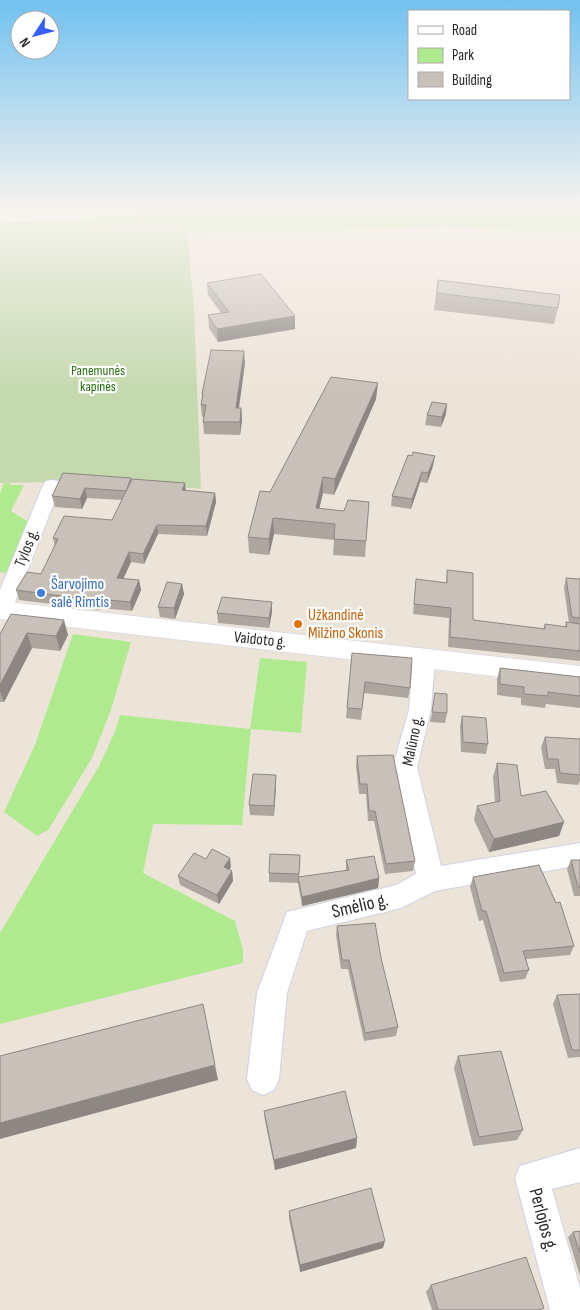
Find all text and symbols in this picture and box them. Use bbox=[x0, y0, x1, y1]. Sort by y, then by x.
north arrow bbox=[10, 10, 60, 60]
legend bbox=[408, 10, 570, 100]
text: Road bbox=[452, 21, 477, 40]
text: N bbox=[16, 34, 34, 50]
text: Park bbox=[452, 46, 474, 65]
text: Building bbox=[452, 71, 492, 90]
park label: Panemunės kapinės bbox=[71, 362, 125, 395]
street label: Tylos g. bbox=[11, 526, 43, 570]
place label: Šarvojimo salė Rimtis bbox=[51, 575, 109, 612]
marker: Šarvojimo salė Rimtis bbox=[35, 587, 47, 599]
place label: Užkandinė Milžino Skonis bbox=[308, 606, 383, 643]
marker: Užkandinė Milžino Skonis bbox=[292, 618, 304, 630]
street label: Vaidoto g. bbox=[233, 628, 287, 652]
street label: Malūno g. bbox=[398, 714, 428, 768]
street label: Smėlio g. bbox=[329, 888, 391, 924]
street label: Perlojos g. bbox=[524, 1186, 562, 1254]

